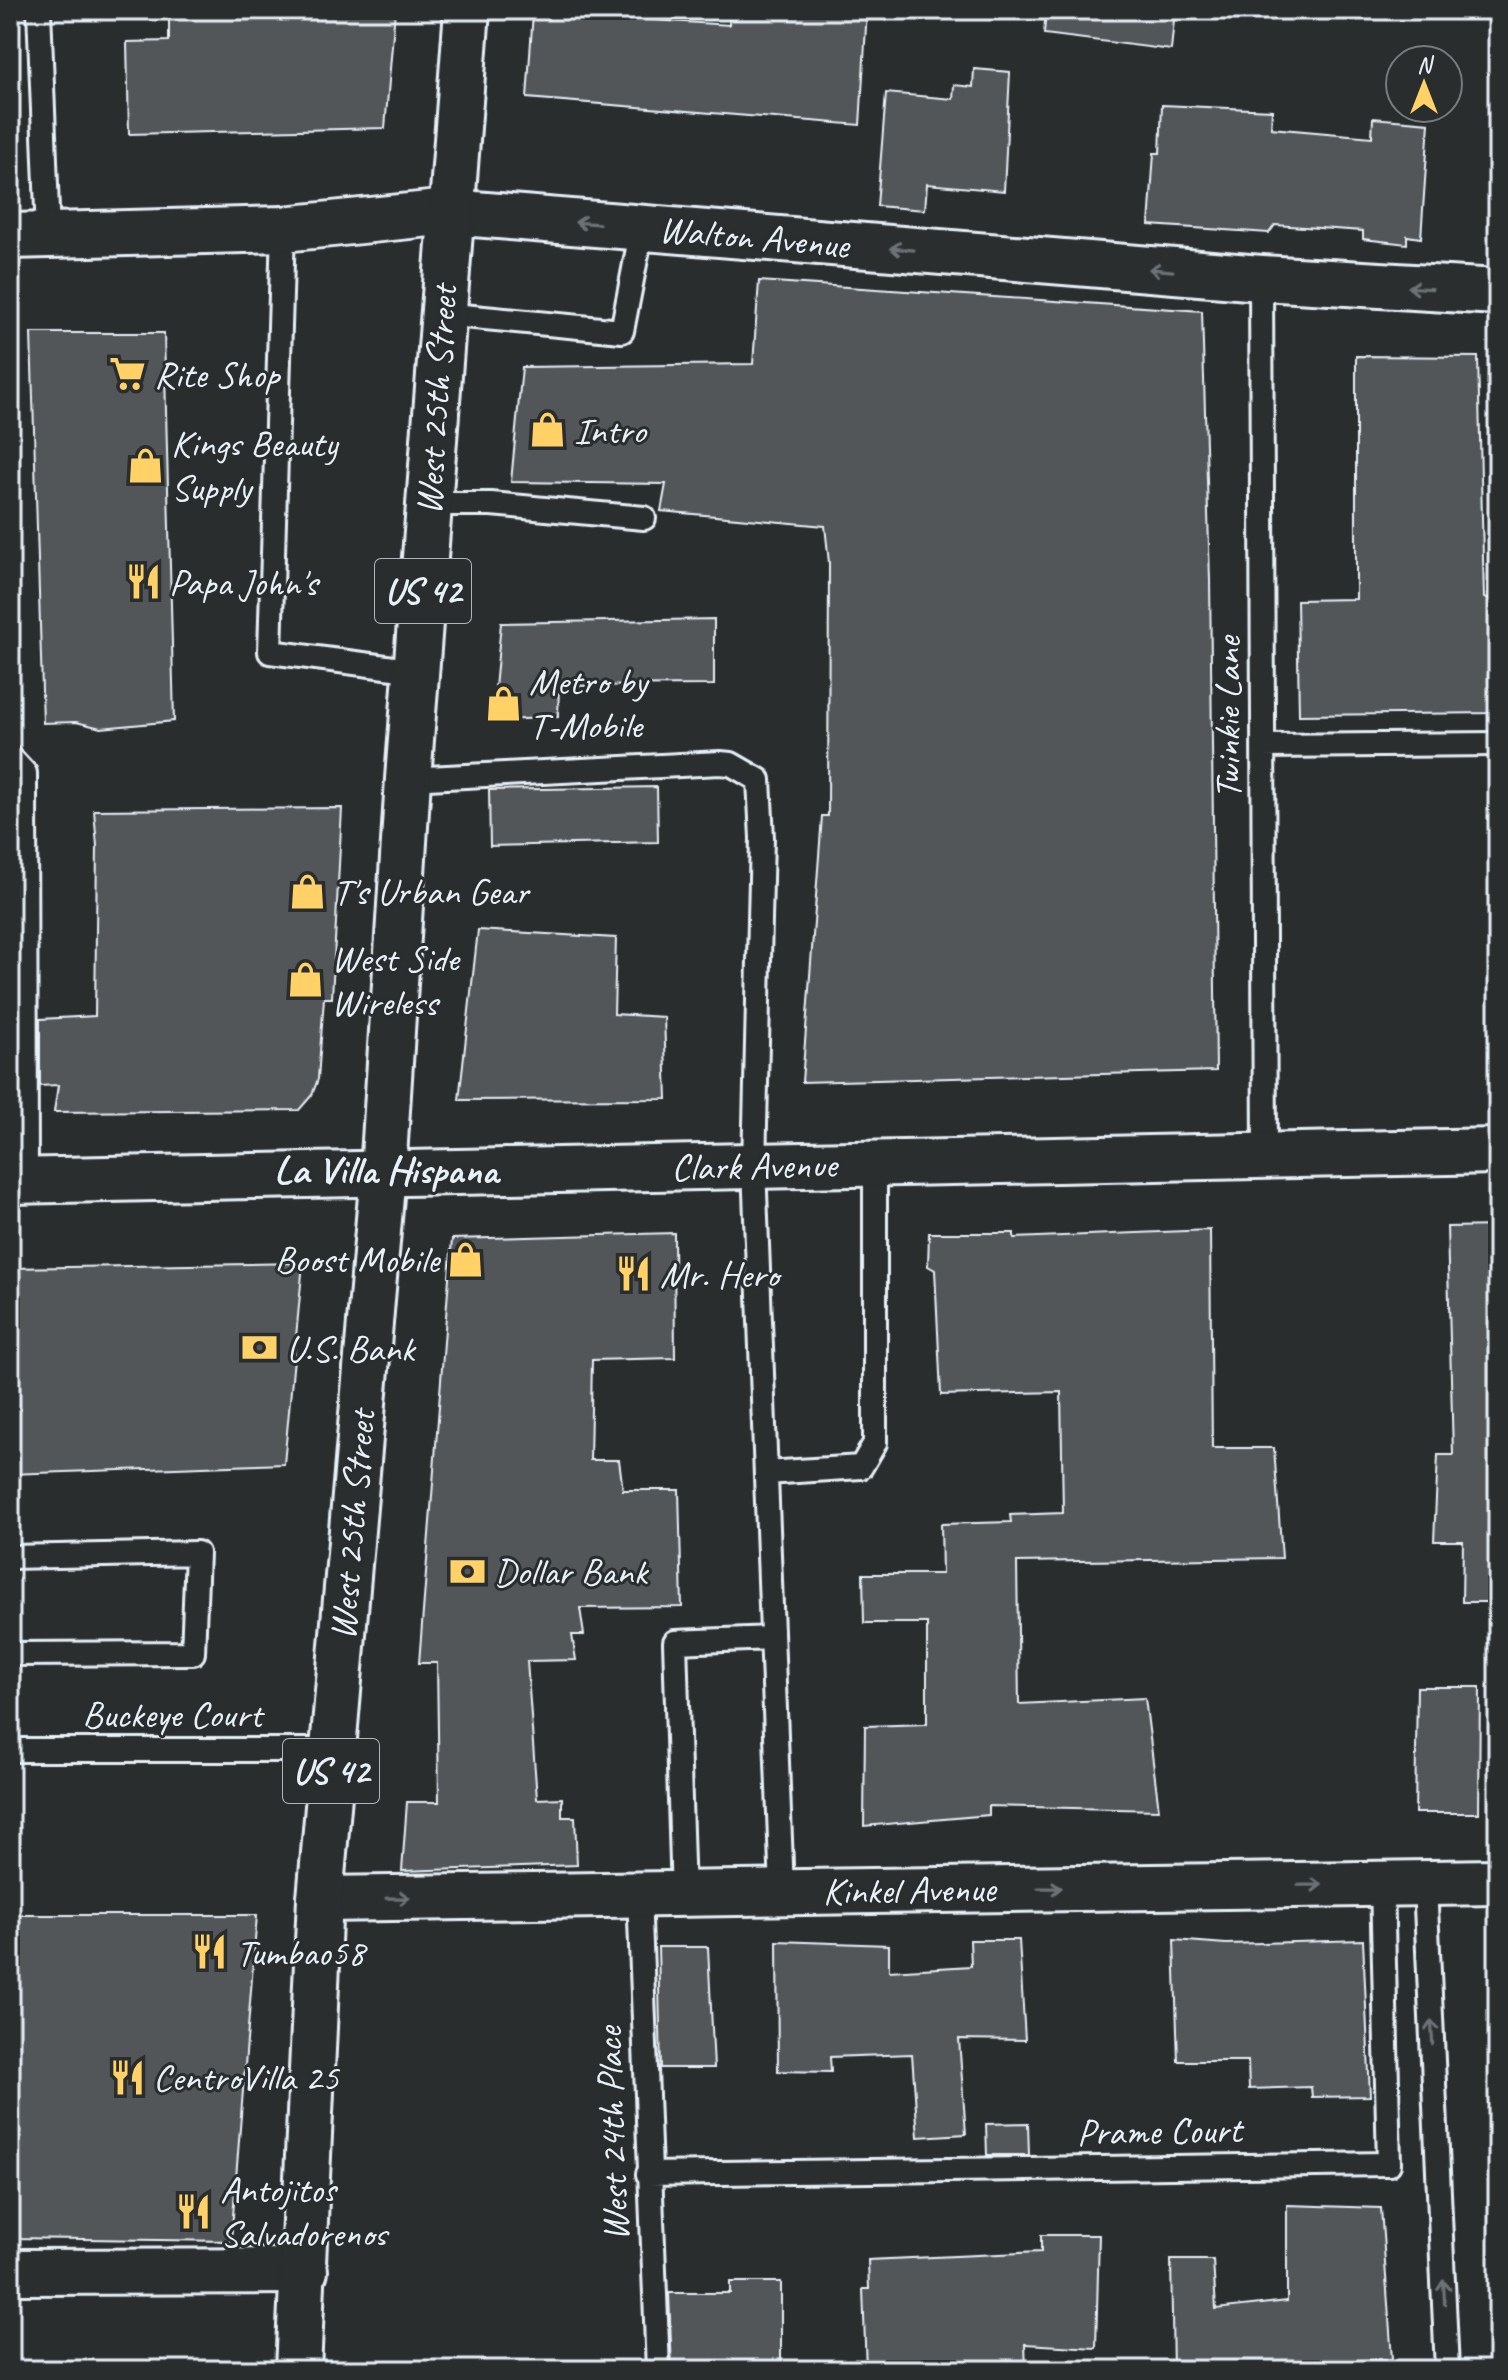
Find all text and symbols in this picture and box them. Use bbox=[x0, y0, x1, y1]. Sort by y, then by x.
north arrow bbox=[1384, 44, 1464, 124]
text: N bbox=[1417, 51, 1434, 79]
street label: Walton Avenue bbox=[657, 205, 853, 269]
one-way arrow bbox=[574, 215, 601, 230]
one-way arrow bbox=[889, 241, 916, 256]
one-way arrow bbox=[1148, 262, 1175, 277]
street label: West 25th Street bbox=[405, 280, 468, 516]
one-way arrow bbox=[1407, 280, 1434, 295]
place label: Rite Shop bbox=[154, 351, 282, 398]
supermarket icon: Rite Shop bbox=[109, 355, 147, 393]
place label: Intro bbox=[574, 407, 648, 454]
shop icon: Intro bbox=[529, 411, 567, 449]
place label: Kings Beauty Supply bbox=[171, 420, 340, 511]
shop icon: Kings Beauty Supply bbox=[126, 446, 164, 484]
place label: Papa John's bbox=[169, 559, 321, 606]
road number: US 42 bbox=[375, 559, 471, 623]
restaurant icon: Papa John's bbox=[124, 563, 162, 601]
street label: Twinkie Lane bbox=[1204, 634, 1251, 799]
place label: Metro by T-Mobile bbox=[529, 658, 650, 749]
shop icon: Metro by T-Mobile bbox=[484, 684, 522, 722]
place label: T's Urban Gear bbox=[333, 868, 531, 915]
shop icon: T's Urban Gear bbox=[288, 872, 326, 910]
place label: West Side Wireless bbox=[331, 935, 461, 1026]
shop icon: West Side Wireless bbox=[286, 961, 324, 999]
street label: Clark Avenue bbox=[671, 1141, 840, 1191]
district label: La Villa Hispana bbox=[274, 1145, 501, 1195]
place label: Boost Mobile bbox=[274, 1236, 442, 1283]
shop icon: Boost Mobile bbox=[446, 1240, 484, 1278]
place label: Mr. Hero bbox=[660, 1251, 782, 1298]
restaurant icon: Mr. Hero bbox=[615, 1255, 653, 1293]
place label: U.S. Bank bbox=[286, 1325, 416, 1372]
bank icon: U.S. Bank bbox=[241, 1329, 279, 1367]
street label: West 25th Street bbox=[319, 1405, 386, 1642]
place label: Dollar Bank bbox=[494, 1548, 649, 1595]
bank icon: Dollar Bank bbox=[449, 1552, 487, 1590]
street label: Buckeye Court bbox=[82, 1691, 265, 1738]
road number: US 42 bbox=[283, 1739, 379, 1803]
street label: Kinkel Avenue bbox=[822, 1865, 998, 1915]
one-way arrow bbox=[1296, 1877, 1323, 1892]
one-way arrow bbox=[1036, 1880, 1063, 1896]
one-way arrow bbox=[384, 1890, 411, 1906]
place label: Tumbao58 bbox=[236, 1929, 369, 1976]
restaurant icon: Tumbao58 bbox=[191, 1933, 229, 1971]
one-way arrow bbox=[1425, 2019, 1440, 2046]
street label: West 24th Place bbox=[585, 2023, 639, 2242]
place label: CentroVilla 25 bbox=[153, 2054, 341, 2101]
restaurant icon: CentroVilla 25 bbox=[108, 2058, 146, 2096]
street label: Prame Court bbox=[1076, 2106, 1245, 2156]
place label: Antojitos Salvadorenos bbox=[220, 2166, 390, 2257]
restaurant icon: Antojitos Salvadorenos bbox=[175, 2192, 213, 2230]
one-way arrow bbox=[1436, 2279, 1451, 2306]

